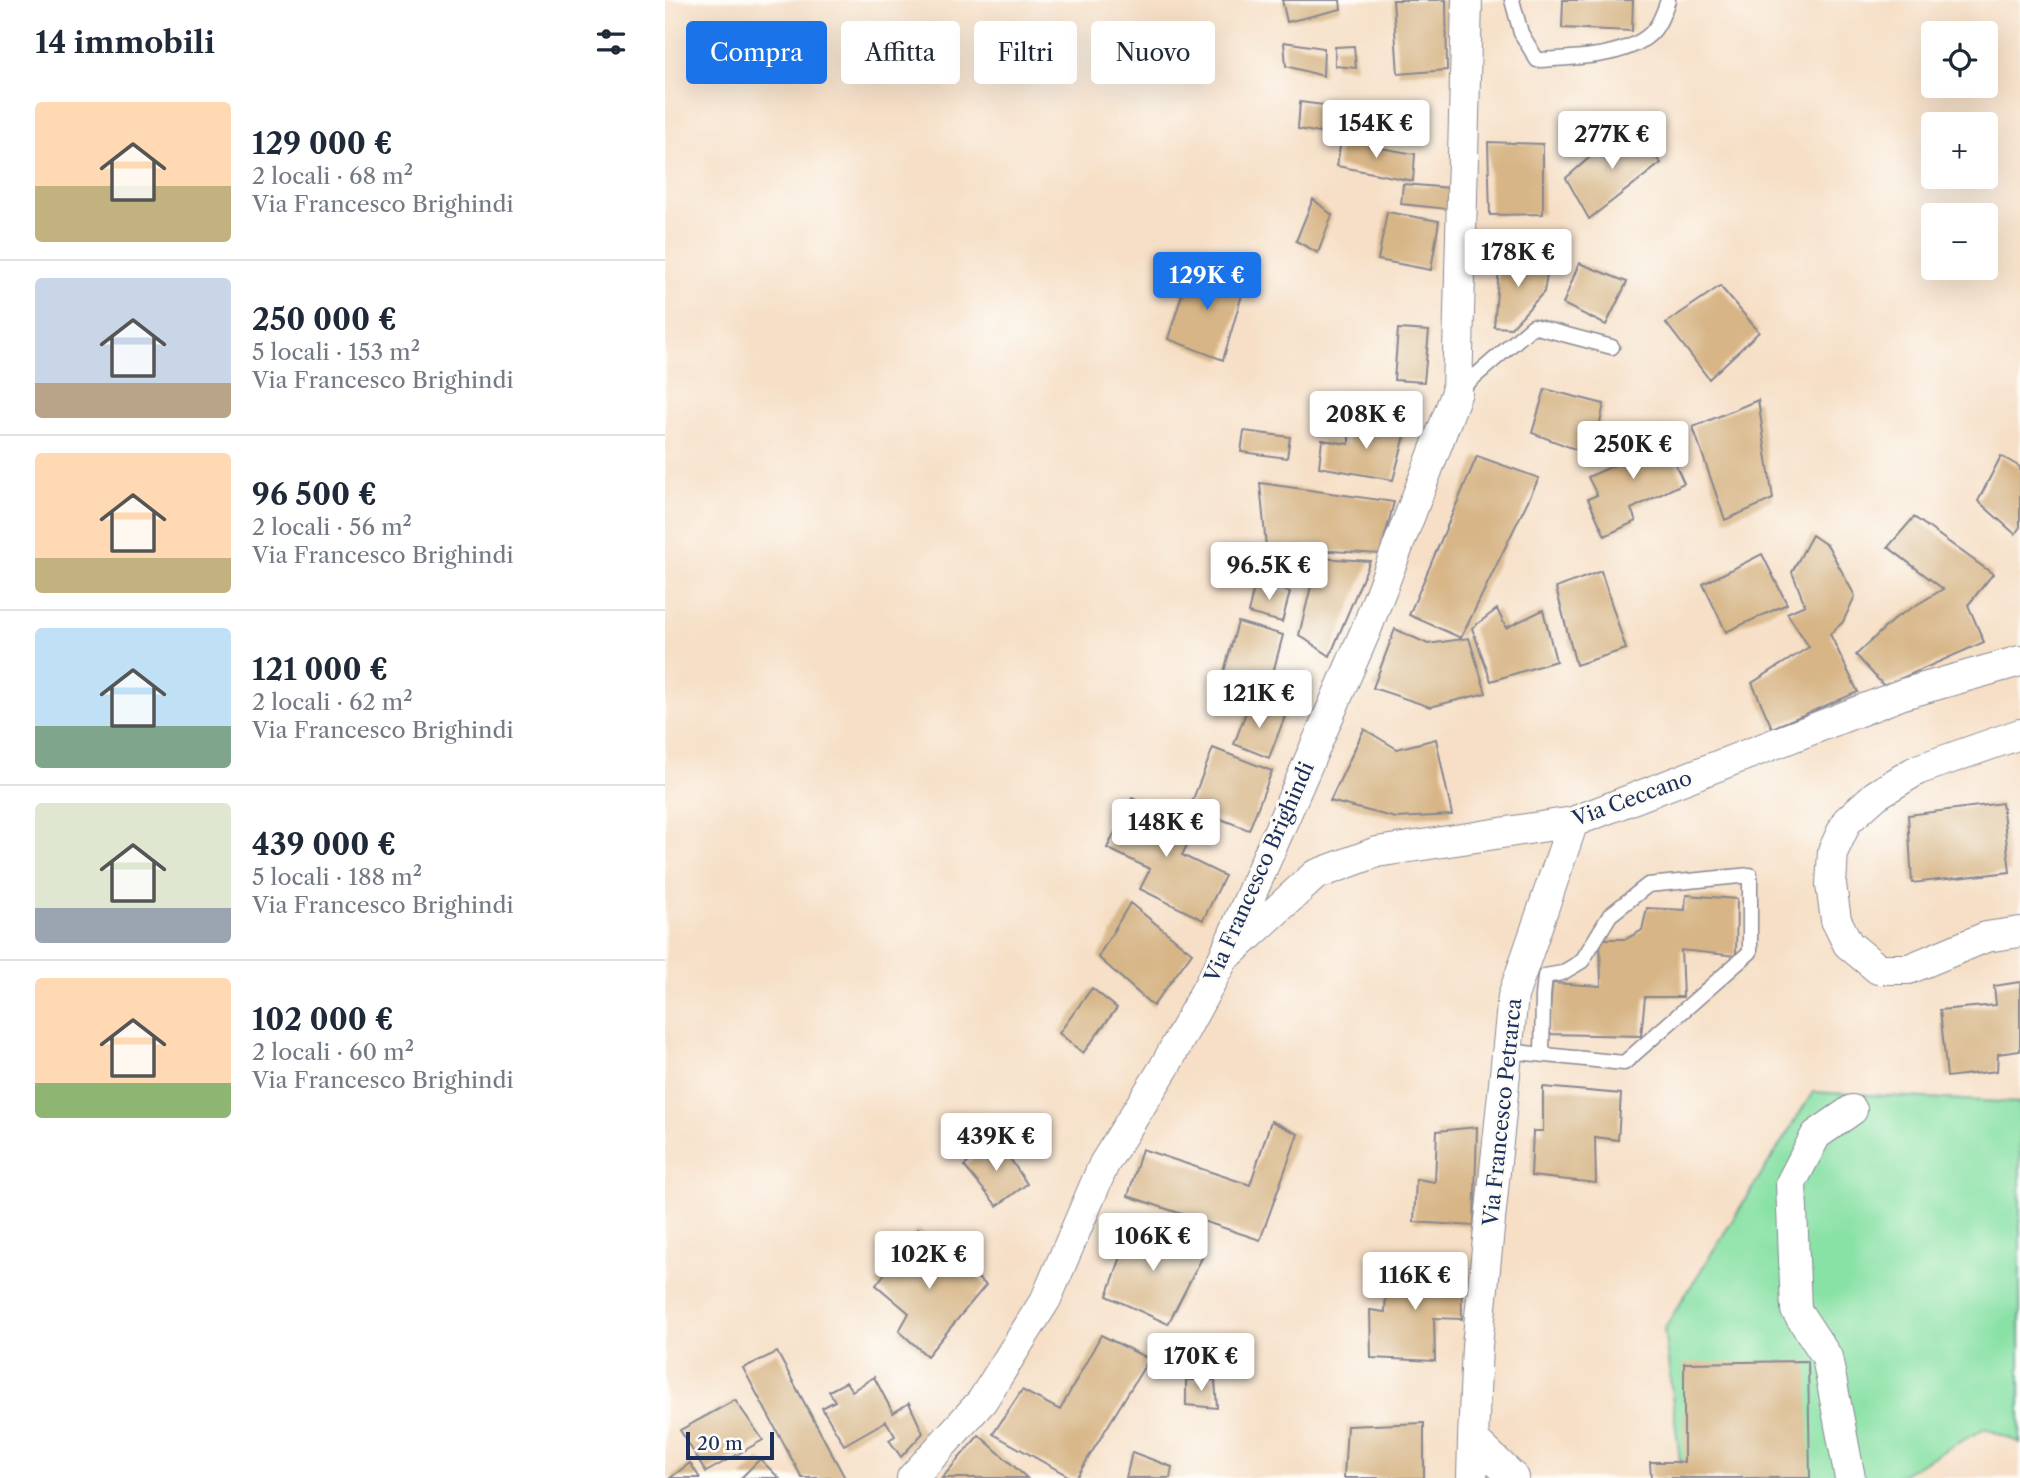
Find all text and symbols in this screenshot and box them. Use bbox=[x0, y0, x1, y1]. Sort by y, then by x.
chip: Compra bbox=[686, 21, 827, 84]
chip: Affitta bbox=[841, 21, 960, 84]
chip: Filtri bbox=[974, 21, 1077, 84]
chip: Nuovo bbox=[1091, 21, 1215, 84]
map controls bbox=[1921, 21, 1998, 280]
button: locate bbox=[1921, 21, 1998, 98]
icon: filters bbox=[592, 23, 630, 61]
text: 14 immobili bbox=[35, 24, 215, 61]
pin: 154K € bbox=[1319, 100, 1433, 160]
text: 154K € bbox=[1339, 109, 1413, 137]
pin: 277K € bbox=[1555, 111, 1669, 171]
button: + bbox=[1921, 112, 1998, 189]
text: 277K € bbox=[1574, 120, 1650, 148]
text: 129 000 € bbox=[252, 125, 393, 162]
icon: home bbox=[91, 130, 175, 214]
text: 2 locali · 68 m² bbox=[252, 162, 413, 190]
text: Via Francesco Brighindi bbox=[252, 190, 513, 218]
button: − bbox=[1921, 203, 1998, 280]
pin: 178K € bbox=[1461, 230, 1575, 289]
text: 178K € bbox=[1481, 238, 1555, 266]
pin: 129K € bbox=[1150, 252, 1264, 312]
text: 129K € bbox=[1169, 261, 1245, 289]
text: 250 000 € bbox=[252, 301, 397, 338]
icon: home bbox=[91, 306, 175, 390]
text: 5 locali · 153 m² bbox=[252, 338, 420, 366]
text: Via Francesco Brighindi bbox=[252, 366, 513, 394]
pin: 208K € bbox=[1309, 392, 1423, 451]
text: 208K € bbox=[1326, 400, 1406, 428]
pin: 250K € bbox=[1576, 421, 1690, 481]
text: 250K € bbox=[1593, 430, 1673, 458]
text: 96 500 € bbox=[252, 476, 377, 513]
icon: home bbox=[91, 481, 175, 565]
text: 2 locali · 56 m² bbox=[252, 513, 412, 541]
text: Via Francesco Brighindi bbox=[252, 541, 513, 569]
pin: 96.5K € bbox=[1204, 542, 1334, 602]
text: 96.5K € bbox=[1227, 551, 1311, 579]
text: 121 000 € bbox=[252, 651, 388, 688]
icon: home bbox=[91, 656, 175, 740]
pin: 121K € bbox=[1202, 670, 1316, 730]
text: 121K € bbox=[1223, 679, 1295, 707]
text: 2 locali · 62 m² bbox=[252, 688, 413, 716]
text: Via Francesco Brighindi bbox=[252, 716, 513, 744]
street label: Via Francesco Brighindi bbox=[1199, 758, 1319, 987]
street label: Via Ceccano bbox=[1568, 765, 1695, 831]
pin: 148K € bbox=[1109, 800, 1223, 859]
text: 148K € bbox=[1128, 808, 1204, 836]
text: 439 000 € bbox=[252, 826, 396, 863]
icon: home bbox=[91, 831, 175, 915]
text: 5 locali · 188 m² bbox=[252, 863, 422, 891]
text: Via Francesco Brighindi bbox=[252, 891, 513, 919]
street label: Via Francesco Petrarca bbox=[1477, 996, 1526, 1228]
text: 102 000 € bbox=[252, 1001, 394, 1038]
icon: home bbox=[91, 1006, 175, 1090]
text: 2 locali · 60 m² bbox=[252, 1038, 414, 1066]
text: Via Francesco Brighindi bbox=[252, 1066, 513, 1094]
pin: 439K € bbox=[939, 1114, 1053, 1173]
text: 439K € bbox=[957, 1122, 1035, 1150]
pin: 106K € bbox=[1096, 1214, 1210, 1273]
text: 106K € bbox=[1115, 1222, 1191, 1250]
pin: 102K € bbox=[872, 1232, 986, 1291]
text: 102K € bbox=[891, 1240, 967, 1268]
pin: 116K € bbox=[1358, 1252, 1472, 1312]
text: 116K € bbox=[1379, 1261, 1451, 1289]
pin: 170K € bbox=[1144, 1334, 1258, 1393]
text: 170K € bbox=[1163, 1342, 1239, 1370]
scale bar bbox=[686, 1429, 773, 1461]
text: 20 m bbox=[697, 1432, 743, 1455]

